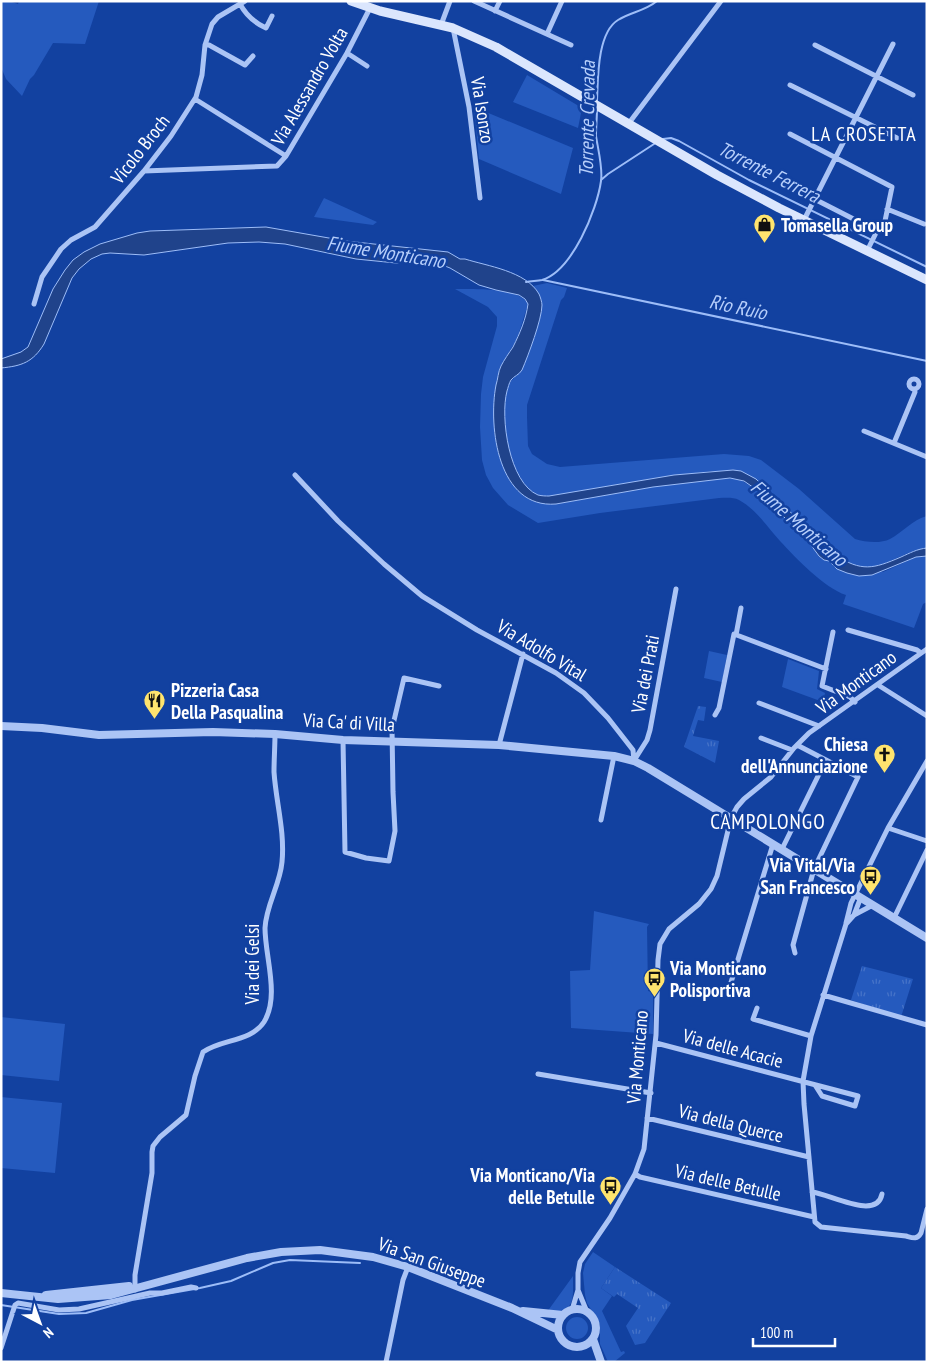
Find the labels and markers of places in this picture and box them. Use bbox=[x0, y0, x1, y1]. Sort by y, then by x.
shop icon: Tomasella Group bbox=[753, 213, 777, 244]
place label: Tomasella Group bbox=[781, 213, 893, 237]
place label: Pizzeria Casa Della Pasqualina bbox=[171, 678, 284, 724]
restaurant icon: Pizzeria Casa Della Pasqualina bbox=[143, 689, 167, 720]
place label: Chiesa dell'Annunciazione bbox=[741, 732, 868, 778]
church icon: Chiesa dell'Annunciazione bbox=[872, 743, 896, 774]
place label: Via Vital/Via San Francesco bbox=[760, 853, 855, 899]
bus stop icon: Via Vital/Via San Francesco bbox=[859, 864, 883, 895]
place label: Via Monticano Polisportiva bbox=[669, 956, 766, 1002]
bus stop icon: Via Monticano Polisportiva bbox=[642, 967, 666, 998]
place label: Via Monticano/Via delle Betulle bbox=[469, 1163, 595, 1209]
bus stop icon: Via Monticano/Via delle Betulle bbox=[599, 1174, 623, 1205]

